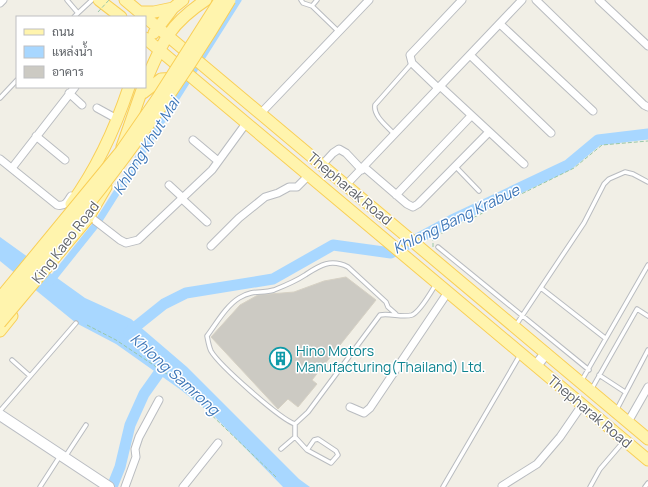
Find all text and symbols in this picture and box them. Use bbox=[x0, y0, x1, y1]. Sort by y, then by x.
legend bbox=[16, 16, 146, 88]
text: ถนน bbox=[52, 23, 75, 40]
text: แหล่งน้ำ bbox=[52, 41, 92, 60]
text: อาคาร bbox=[52, 63, 84, 80]
water label: Khlong Khut Mai bbox=[108, 91, 186, 199]
street label: Thepharak Road bbox=[304, 147, 396, 229]
water label: Khlong Bang Krabue bbox=[389, 179, 524, 259]
street label: King Kaeo Road bbox=[27, 197, 103, 287]
water label: Khlong Samrong bbox=[126, 328, 225, 420]
place label: Hino Motors Manufacturing(Thailand) Ltd. bbox=[296, 341, 485, 376]
building icon: Hino Motors Manufacturing(Thailand) Ltd. bbox=[267, 345, 293, 371]
street label: Thepharak Road bbox=[544, 370, 636, 452]

